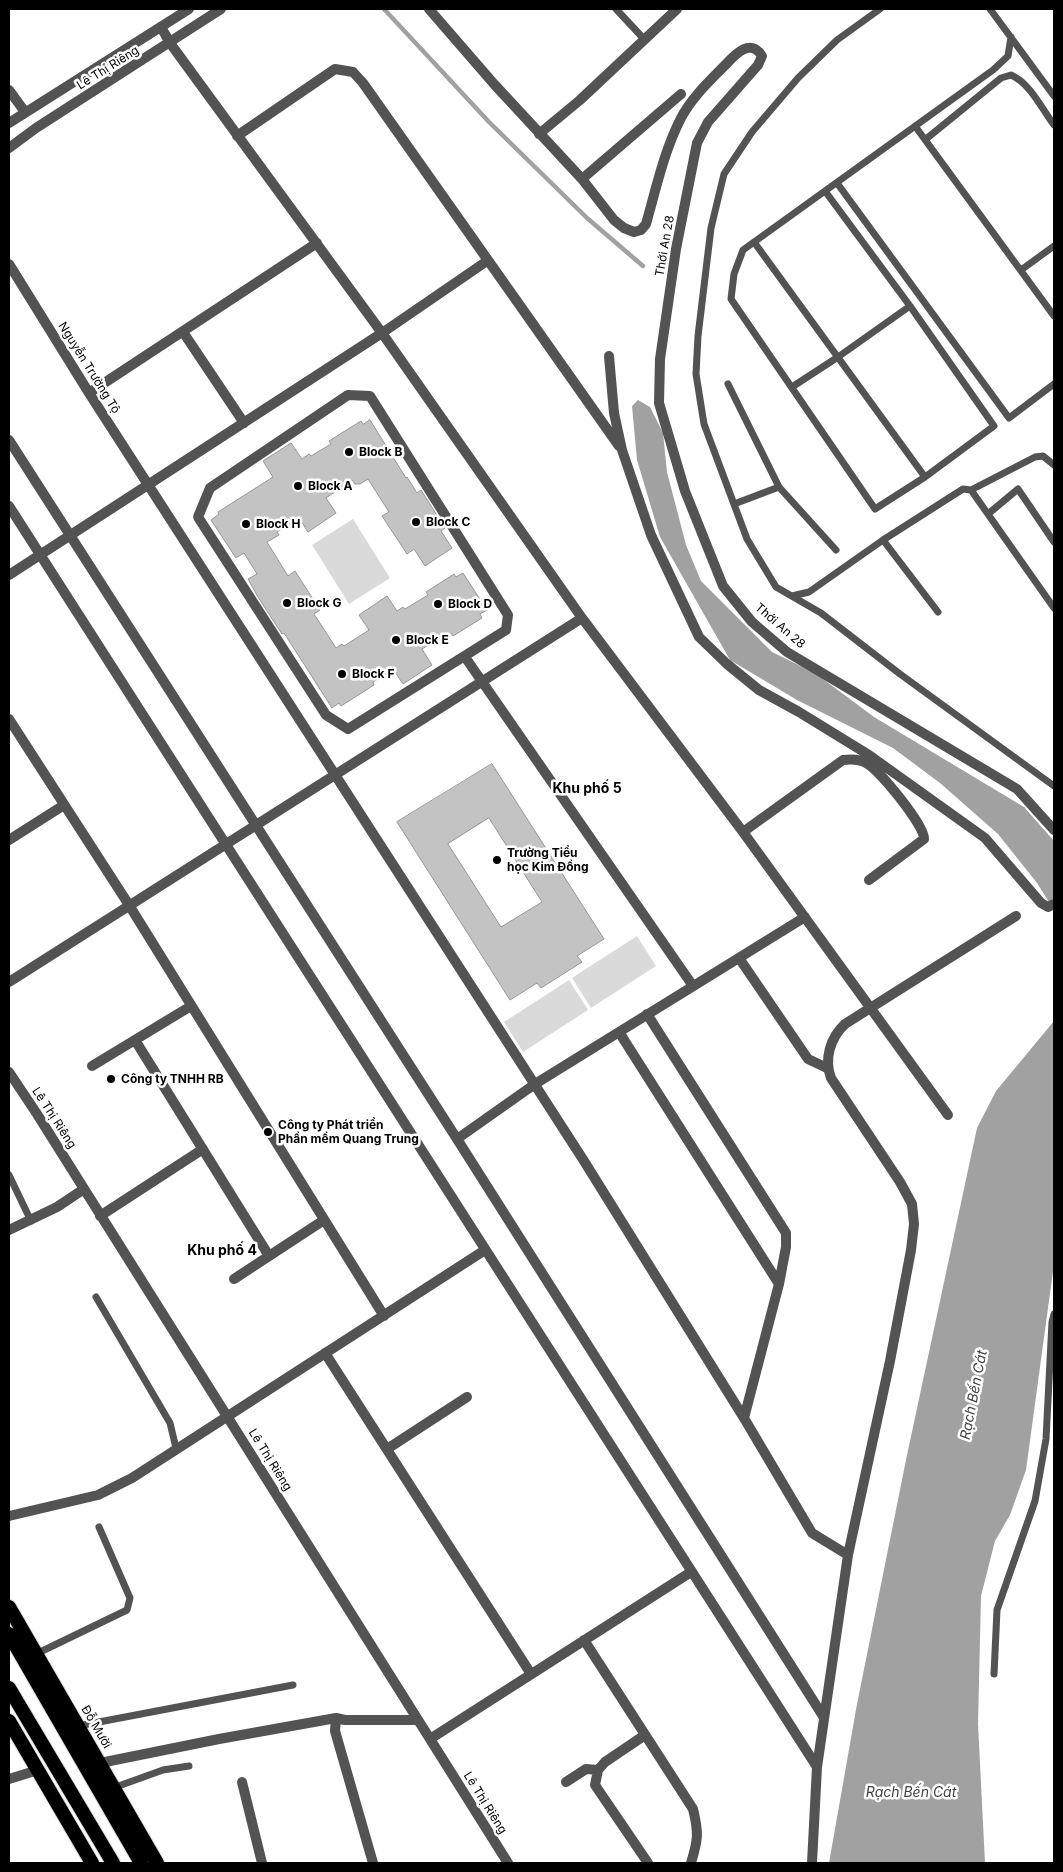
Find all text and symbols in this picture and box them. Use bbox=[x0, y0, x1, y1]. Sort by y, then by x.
street label: Lê Thị Riêng bbox=[74, 43, 142, 93]
street label: Thới An 28 bbox=[653, 214, 677, 278]
street label: Nguyễn Trường Tộ bbox=[55, 320, 123, 416]
place label: Block B bbox=[359, 445, 402, 459]
marker: Block B bbox=[343, 446, 355, 458]
place label: Block A bbox=[308, 479, 352, 493]
marker: Block A bbox=[292, 480, 304, 492]
place label: Block C bbox=[426, 515, 470, 529]
marker: Block C bbox=[410, 516, 422, 528]
place label: Block H bbox=[256, 517, 300, 531]
marker: Block H bbox=[240, 518, 252, 530]
place label: Block G bbox=[297, 596, 341, 610]
marker: Block G bbox=[281, 597, 293, 609]
place label: Block D bbox=[448, 597, 492, 611]
marker: Block D bbox=[432, 598, 444, 610]
street label: Thới An 28 bbox=[752, 600, 808, 652]
place label: Block E bbox=[406, 633, 449, 647]
marker: Block E bbox=[390, 634, 402, 646]
place label: Block F bbox=[352, 667, 394, 681]
marker: Block F bbox=[336, 668, 348, 680]
district label: Khu phố 5 bbox=[552, 781, 622, 797]
place label: Trường Tiểu học Kim Đồng bbox=[507, 846, 589, 874]
marker: Trường Tiểu học Kim Đồng bbox=[491, 854, 503, 866]
place label: Công ty TNHH RB bbox=[121, 1072, 224, 1086]
marker: Công ty TNHH RB bbox=[105, 1073, 117, 1085]
street label: Lê Thị Riêng bbox=[29, 1085, 79, 1151]
place label: Công ty Phát triển Phần mềm Quang Trung bbox=[278, 1118, 419, 1146]
marker: Công ty Phát triển Phần mềm Quang Trung bbox=[262, 1126, 274, 1138]
district label: Khu phố 4 bbox=[187, 1243, 257, 1259]
water label: Rạch Bến Cát bbox=[957, 1349, 991, 1441]
street label: Lê Thị Riêng bbox=[245, 1426, 295, 1494]
street label: Đỗ Mười bbox=[78, 1703, 114, 1751]
street label: Lê Thị Riêng bbox=[460, 1769, 510, 1837]
water label: Rạch Bến Cát bbox=[866, 1785, 956, 1801]

